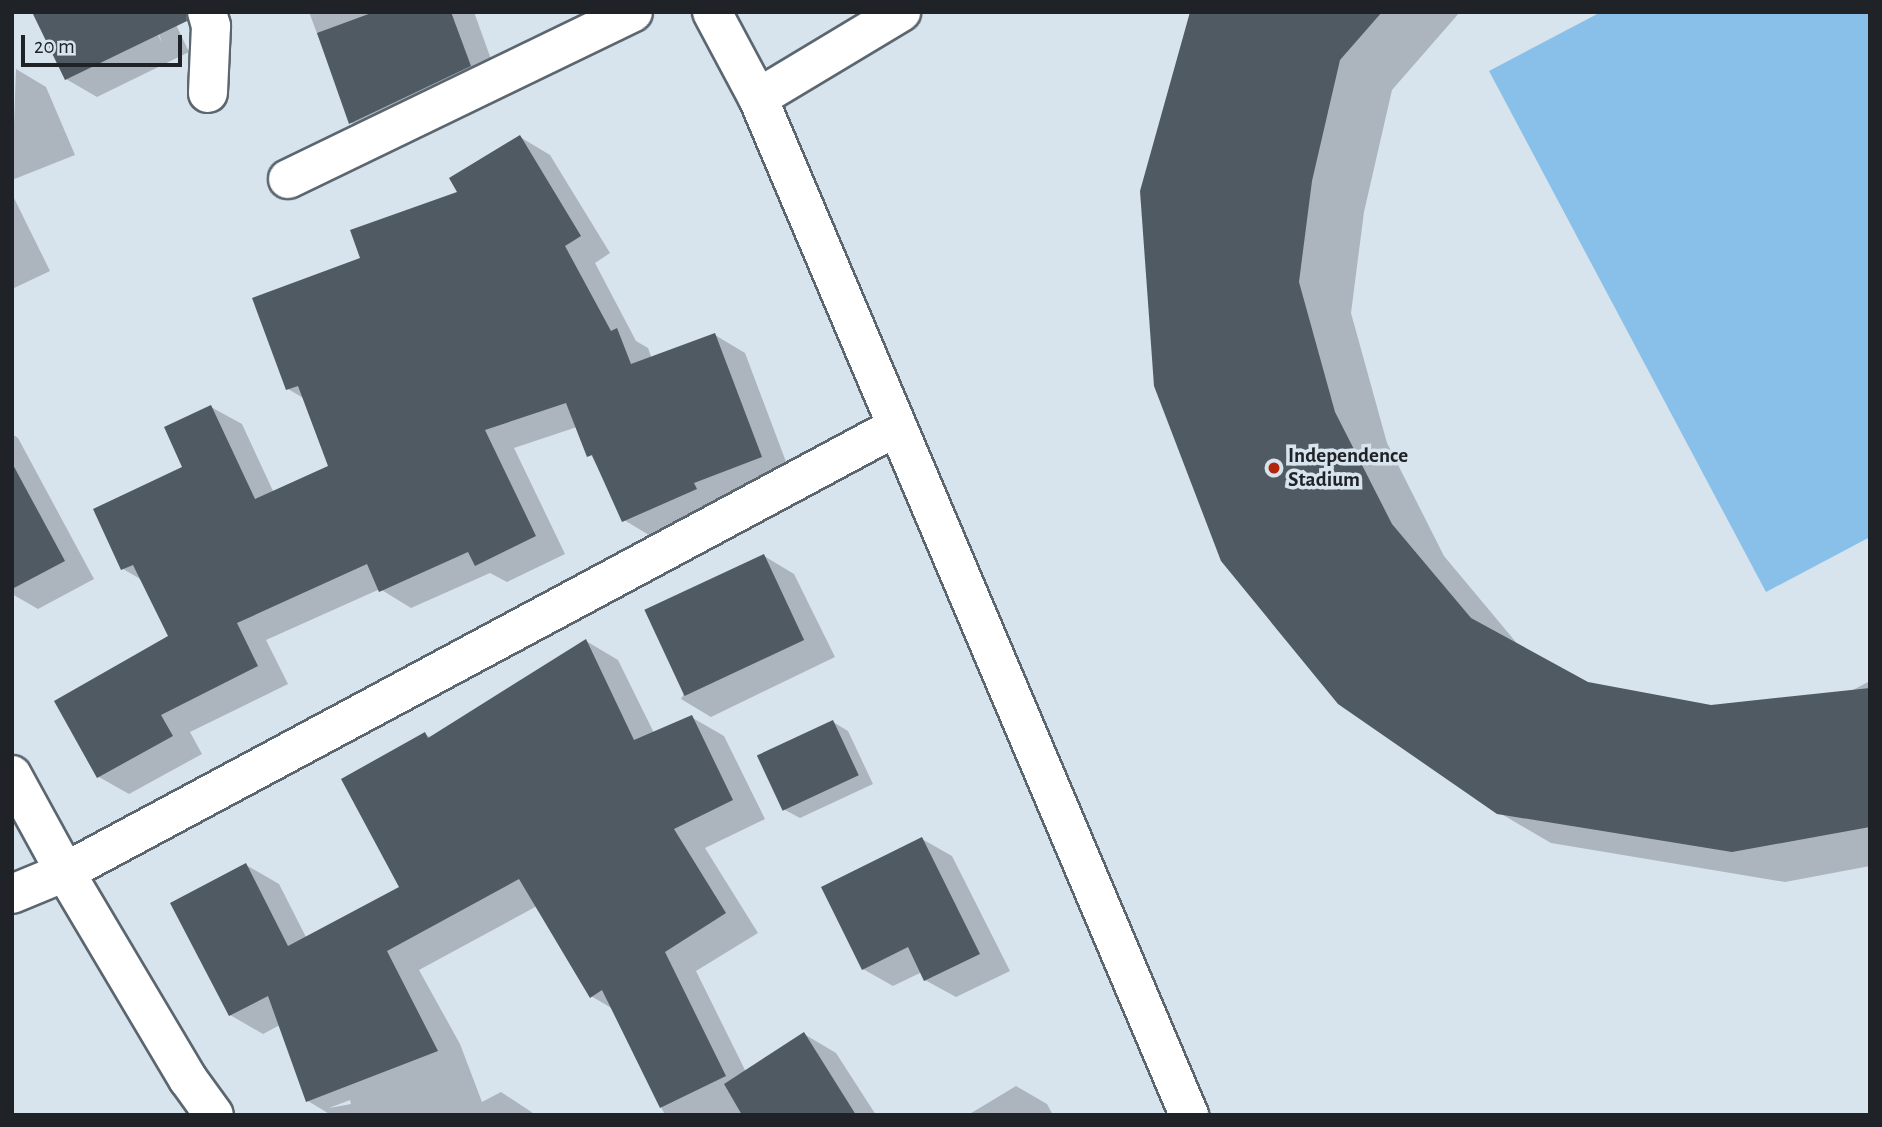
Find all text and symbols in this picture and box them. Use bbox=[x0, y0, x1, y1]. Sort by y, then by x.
scale bar bbox=[24, 21, 186, 65]
text: 20 m bbox=[34, 36, 75, 57]
place label: Independence Stadium bbox=[1288, 443, 1408, 493]
marker: Independence Stadium bbox=[1266, 460, 1282, 476]

